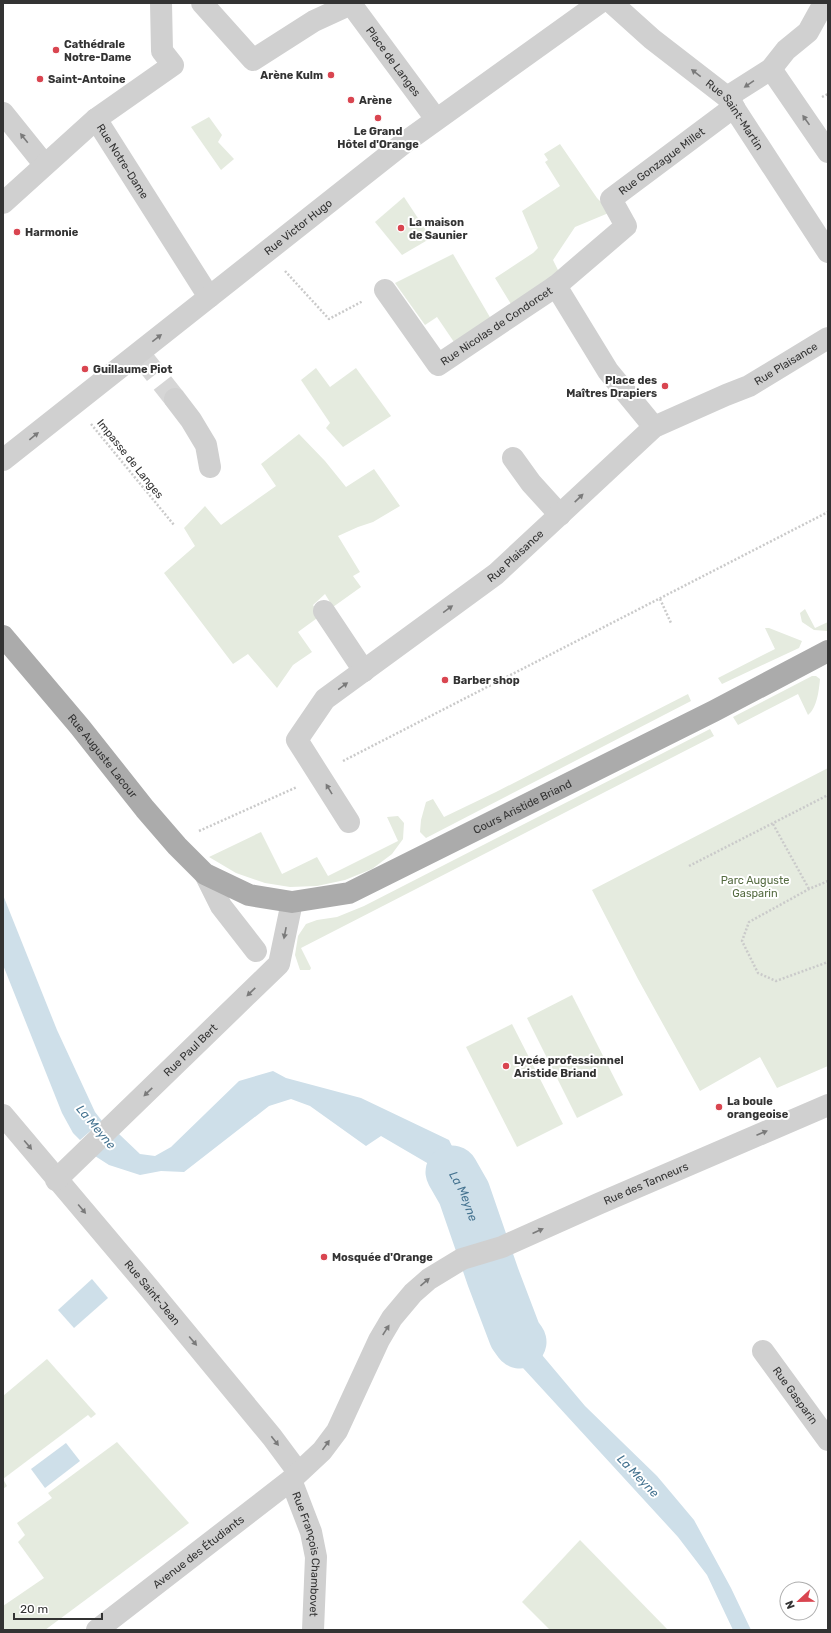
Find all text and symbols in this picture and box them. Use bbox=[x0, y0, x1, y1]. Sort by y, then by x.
street label: Place de Langes bbox=[363, 24, 424, 99]
place label: Cathédrale Notre-Dame bbox=[64, 38, 132, 64]
marker: Cathédrale Notre-Dame bbox=[51, 45, 61, 55]
place label: Arène Kulm bbox=[260, 69, 323, 82]
one-way arrow bbox=[691, 69, 702, 78]
marker: Arène Kulm bbox=[326, 70, 336, 80]
place label: Saint-Antoine bbox=[48, 73, 126, 86]
marker: Saint-Antoine bbox=[35, 74, 45, 84]
street label: Rue Saint-Martin bbox=[703, 76, 766, 152]
one-way arrow bbox=[744, 80, 754, 88]
place label: Arène bbox=[359, 94, 392, 107]
marker: Arène bbox=[346, 95, 356, 105]
marker: Le Grand Hôtel d'Orange bbox=[373, 113, 383, 123]
one-way arrow bbox=[802, 115, 810, 125]
street label: Rue Notre-Dame bbox=[94, 121, 151, 201]
street label: Rue Gonzague Millet bbox=[616, 124, 708, 198]
place label: Le Grand Hôtel d'Orange bbox=[337, 125, 419, 151]
one-way arrow bbox=[19, 133, 28, 144]
street label: Rue Victor Hugo bbox=[261, 196, 335, 258]
place label: La maison de Saunier bbox=[409, 216, 467, 242]
marker: La maison de Saunier bbox=[396, 223, 406, 233]
place label: Harmonie bbox=[25, 226, 79, 239]
marker: Harmonie bbox=[12, 227, 22, 237]
street label: Rue Nicolas de Condorcet bbox=[438, 284, 555, 368]
one-way arrow bbox=[152, 333, 163, 342]
street label: Rue Plaisance bbox=[752, 339, 820, 388]
place label: Guillaume Piot bbox=[93, 363, 172, 376]
marker: Guillaume Piot bbox=[80, 364, 90, 374]
place label: Place des Maîtres Drapiers bbox=[566, 374, 657, 400]
marker: Place des Maîtres Drapiers bbox=[660, 381, 670, 391]
street label: Impasse de Langes bbox=[94, 417, 166, 502]
one-way arrow bbox=[28, 432, 39, 441]
one-way arrow bbox=[573, 493, 584, 502]
street label: Rue Plaisance bbox=[485, 527, 546, 585]
one-way arrow bbox=[443, 605, 454, 614]
place label: Barber shop bbox=[453, 674, 520, 687]
marker: Barber shop bbox=[440, 675, 450, 685]
one-way arrow bbox=[338, 682, 349, 690]
street label: Rue Auguste Lacour bbox=[65, 711, 141, 801]
street label: Cours Aristide Briand bbox=[471, 777, 574, 837]
one-way arrow bbox=[325, 784, 333, 794]
park label: Parc Auguste Gasparin bbox=[721, 874, 789, 900]
one-way arrow bbox=[282, 927, 288, 940]
one-way arrow bbox=[246, 987, 256, 997]
street label: Rue Paul Bert bbox=[161, 1020, 220, 1079]
place label: Lycée professionnel Aristide Briand bbox=[514, 1054, 624, 1080]
marker: Lycée professionnel Aristide Briand bbox=[501, 1061, 511, 1071]
one-way arrow bbox=[143, 1087, 153, 1097]
place label: La boule orangeoise bbox=[727, 1095, 789, 1121]
water label: La Meyne bbox=[74, 1102, 119, 1152]
marker: La boule orangeoise bbox=[714, 1102, 724, 1112]
one-way arrow bbox=[756, 1130, 768, 1136]
one-way arrow bbox=[23, 1140, 32, 1151]
street label: Rue des Tanneurs bbox=[602, 1159, 691, 1207]
water label: La Meyne bbox=[446, 1169, 480, 1223]
one-way arrow bbox=[77, 1204, 86, 1215]
one-way arrow bbox=[532, 1227, 544, 1234]
place label: Mosquée d'Orange bbox=[332, 1251, 433, 1264]
marker: Mosquée d'Orange bbox=[319, 1252, 329, 1262]
street label: Rue Saint-Jean bbox=[122, 1257, 183, 1327]
one-way arrow bbox=[421, 1278, 430, 1287]
one-way arrow bbox=[382, 1324, 389, 1336]
one-way arrow bbox=[188, 1336, 197, 1346]
street label: Rue Gasparin bbox=[770, 1364, 821, 1427]
one-way arrow bbox=[271, 1436, 279, 1447]
one-way arrow bbox=[322, 1440, 330, 1451]
water label: La Meyne bbox=[614, 1452, 662, 1500]
street label: Rue François Chambovet bbox=[290, 1490, 323, 1618]
street label: Avenue des Étudiants bbox=[150, 1512, 247, 1591]
north arrow bbox=[779, 1581, 819, 1621]
scale bar bbox=[14, 1595, 102, 1621]
text: N bbox=[783, 1598, 798, 1611]
text: 20 m bbox=[20, 1602, 48, 1616]

